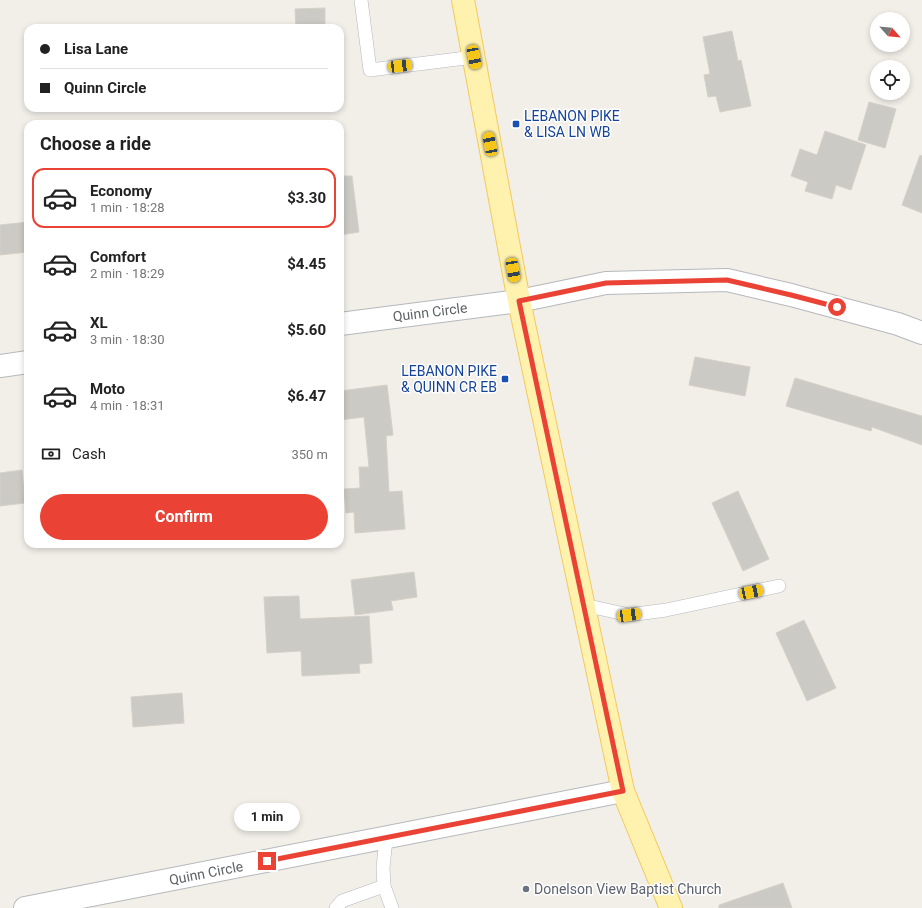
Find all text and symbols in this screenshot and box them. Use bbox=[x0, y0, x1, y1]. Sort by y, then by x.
north arrow bbox=[870, 12, 910, 52]
map controls bbox=[870, 12, 910, 100]
text: Lisa Lane bbox=[64, 40, 128, 58]
car bbox=[466, 44, 482, 70]
car bbox=[387, 59, 413, 73]
button: locate bbox=[870, 60, 910, 100]
text: Quinn Circle bbox=[64, 79, 146, 97]
place label: LEBANON PIKE & LISA LN WB bbox=[524, 108, 620, 140]
marker: LEBANON PIKE & LISA LN WB bbox=[511, 119, 521, 129]
car bbox=[482, 131, 498, 157]
text: Choose a ride bbox=[40, 133, 151, 154]
icon: car bbox=[42, 180, 78, 216]
text: Economy bbox=[90, 182, 152, 200]
text: $3.30 bbox=[287, 189, 326, 207]
text: 1 min · 18:28 bbox=[90, 200, 165, 215]
icon: car bbox=[42, 246, 78, 282]
text: Comfort bbox=[90, 248, 146, 266]
text: $4.45 bbox=[287, 255, 326, 273]
car bbox=[505, 257, 521, 283]
text: 2 min · 18:29 bbox=[90, 266, 165, 281]
route start bbox=[828, 298, 846, 316]
street label: Quinn Circle bbox=[392, 299, 468, 325]
icon: car bbox=[42, 312, 78, 348]
text: XL bbox=[90, 314, 108, 332]
text: $5.60 bbox=[287, 321, 326, 339]
text: 3 min · 18:30 bbox=[90, 332, 165, 347]
place label: LEBANON PIKE & QUINN CR EB bbox=[401, 363, 497, 395]
marker: LEBANON PIKE & QUINN CR EB bbox=[500, 374, 510, 384]
icon: car bbox=[42, 378, 78, 414]
text: Moto bbox=[90, 380, 125, 398]
text: $6.47 bbox=[287, 387, 326, 405]
text: 4 min · 18:31 bbox=[90, 398, 165, 413]
icon: cash bbox=[40, 443, 62, 465]
text: Cash bbox=[72, 445, 106, 463]
text: 350 m bbox=[291, 447, 328, 462]
button: Confirm bbox=[40, 494, 328, 540]
car bbox=[738, 584, 764, 600]
car bbox=[616, 607, 642, 623]
callout: 1 min bbox=[234, 803, 300, 831]
text: 1 min bbox=[251, 809, 283, 824]
route end bbox=[258, 852, 276, 870]
street label: Quinn Circle bbox=[168, 858, 244, 888]
place label: Donelson View Baptist Church bbox=[534, 881, 722, 897]
marker: Donelson View Baptist Church bbox=[521, 884, 531, 894]

